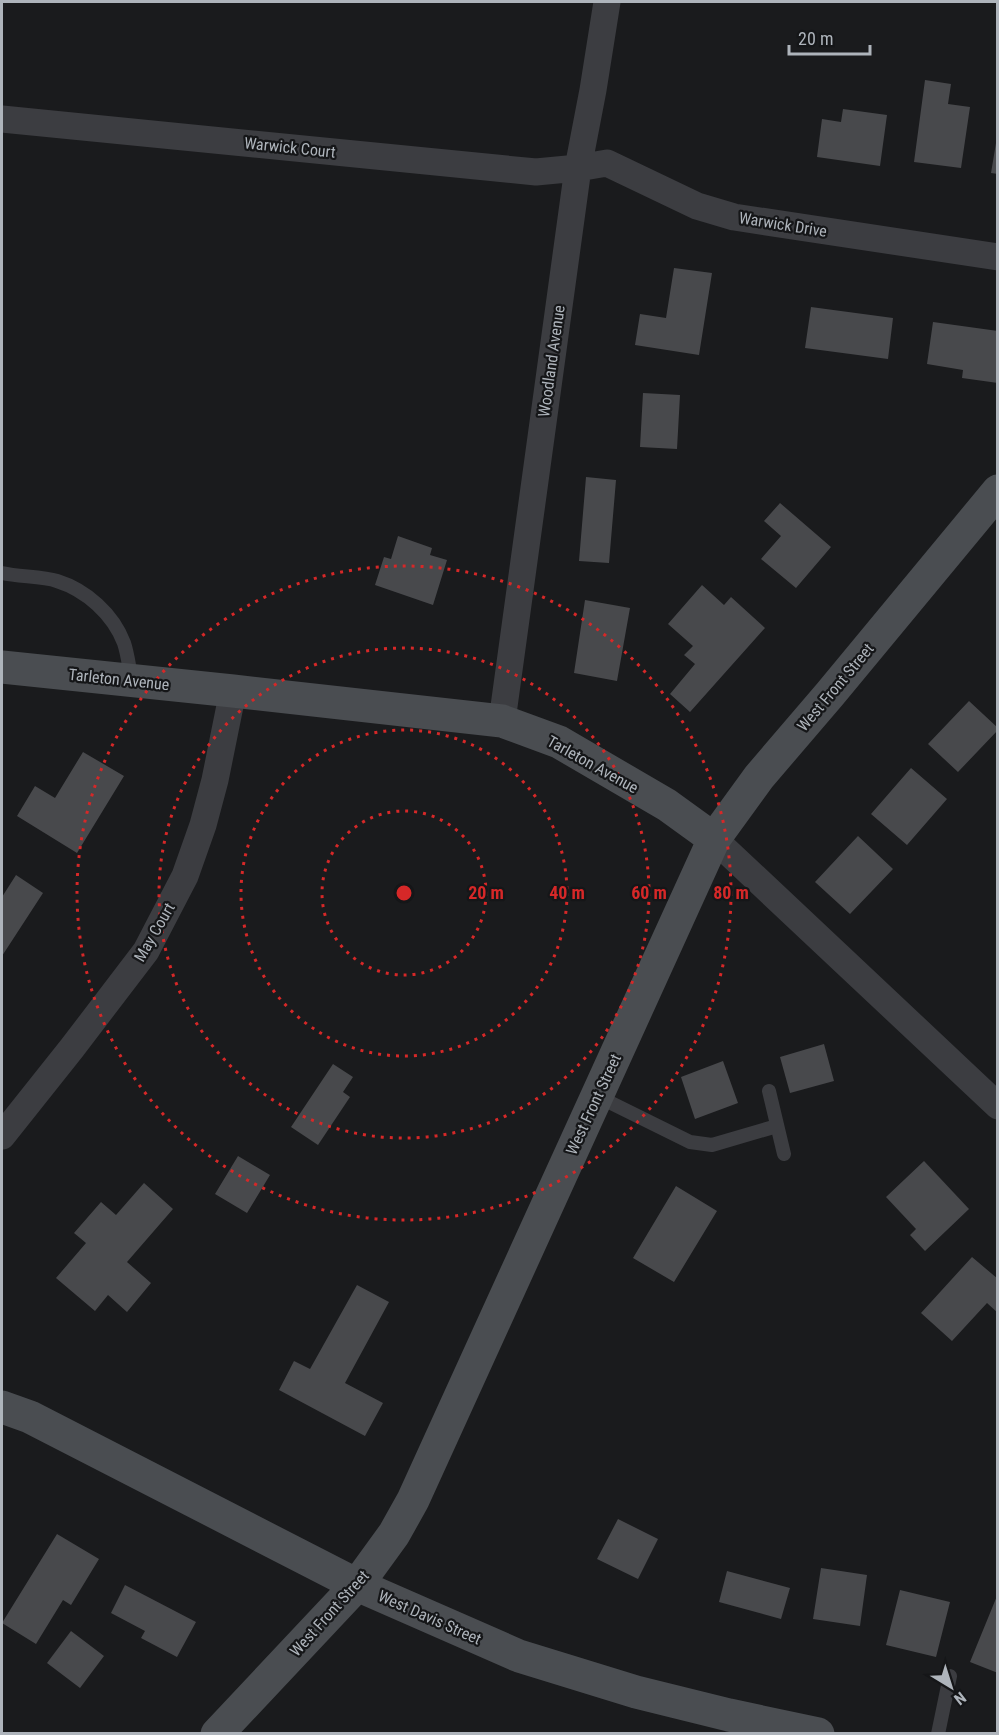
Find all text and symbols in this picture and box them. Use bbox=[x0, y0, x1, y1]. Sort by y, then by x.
scale bar bbox=[789, 18, 870, 56]
text: 20 m bbox=[798, 28, 833, 49]
street label: Warwick Court bbox=[243, 133, 337, 162]
street label: Warwick Drive bbox=[738, 208, 828, 241]
street label: Woodland Avenue bbox=[534, 304, 569, 418]
street label: West Front Street bbox=[793, 639, 878, 735]
street label: Tarleton Avenue bbox=[68, 665, 170, 694]
street label: Tarleton Avenue bbox=[544, 732, 642, 797]
text: 20 m bbox=[468, 882, 504, 903]
text: 40 m bbox=[549, 882, 585, 903]
text: 60 m bbox=[631, 882, 667, 903]
text: 80 m bbox=[713, 882, 749, 903]
centre of rings bbox=[394, 883, 414, 903]
street label: May Court bbox=[130, 899, 179, 965]
street label: West Front Street bbox=[562, 1051, 625, 1158]
street label: West Front Street bbox=[286, 1566, 373, 1660]
street label: West Davis Street bbox=[375, 1586, 485, 1649]
north arrow bbox=[921, 1657, 981, 1717]
text: N bbox=[950, 1688, 970, 1709]

